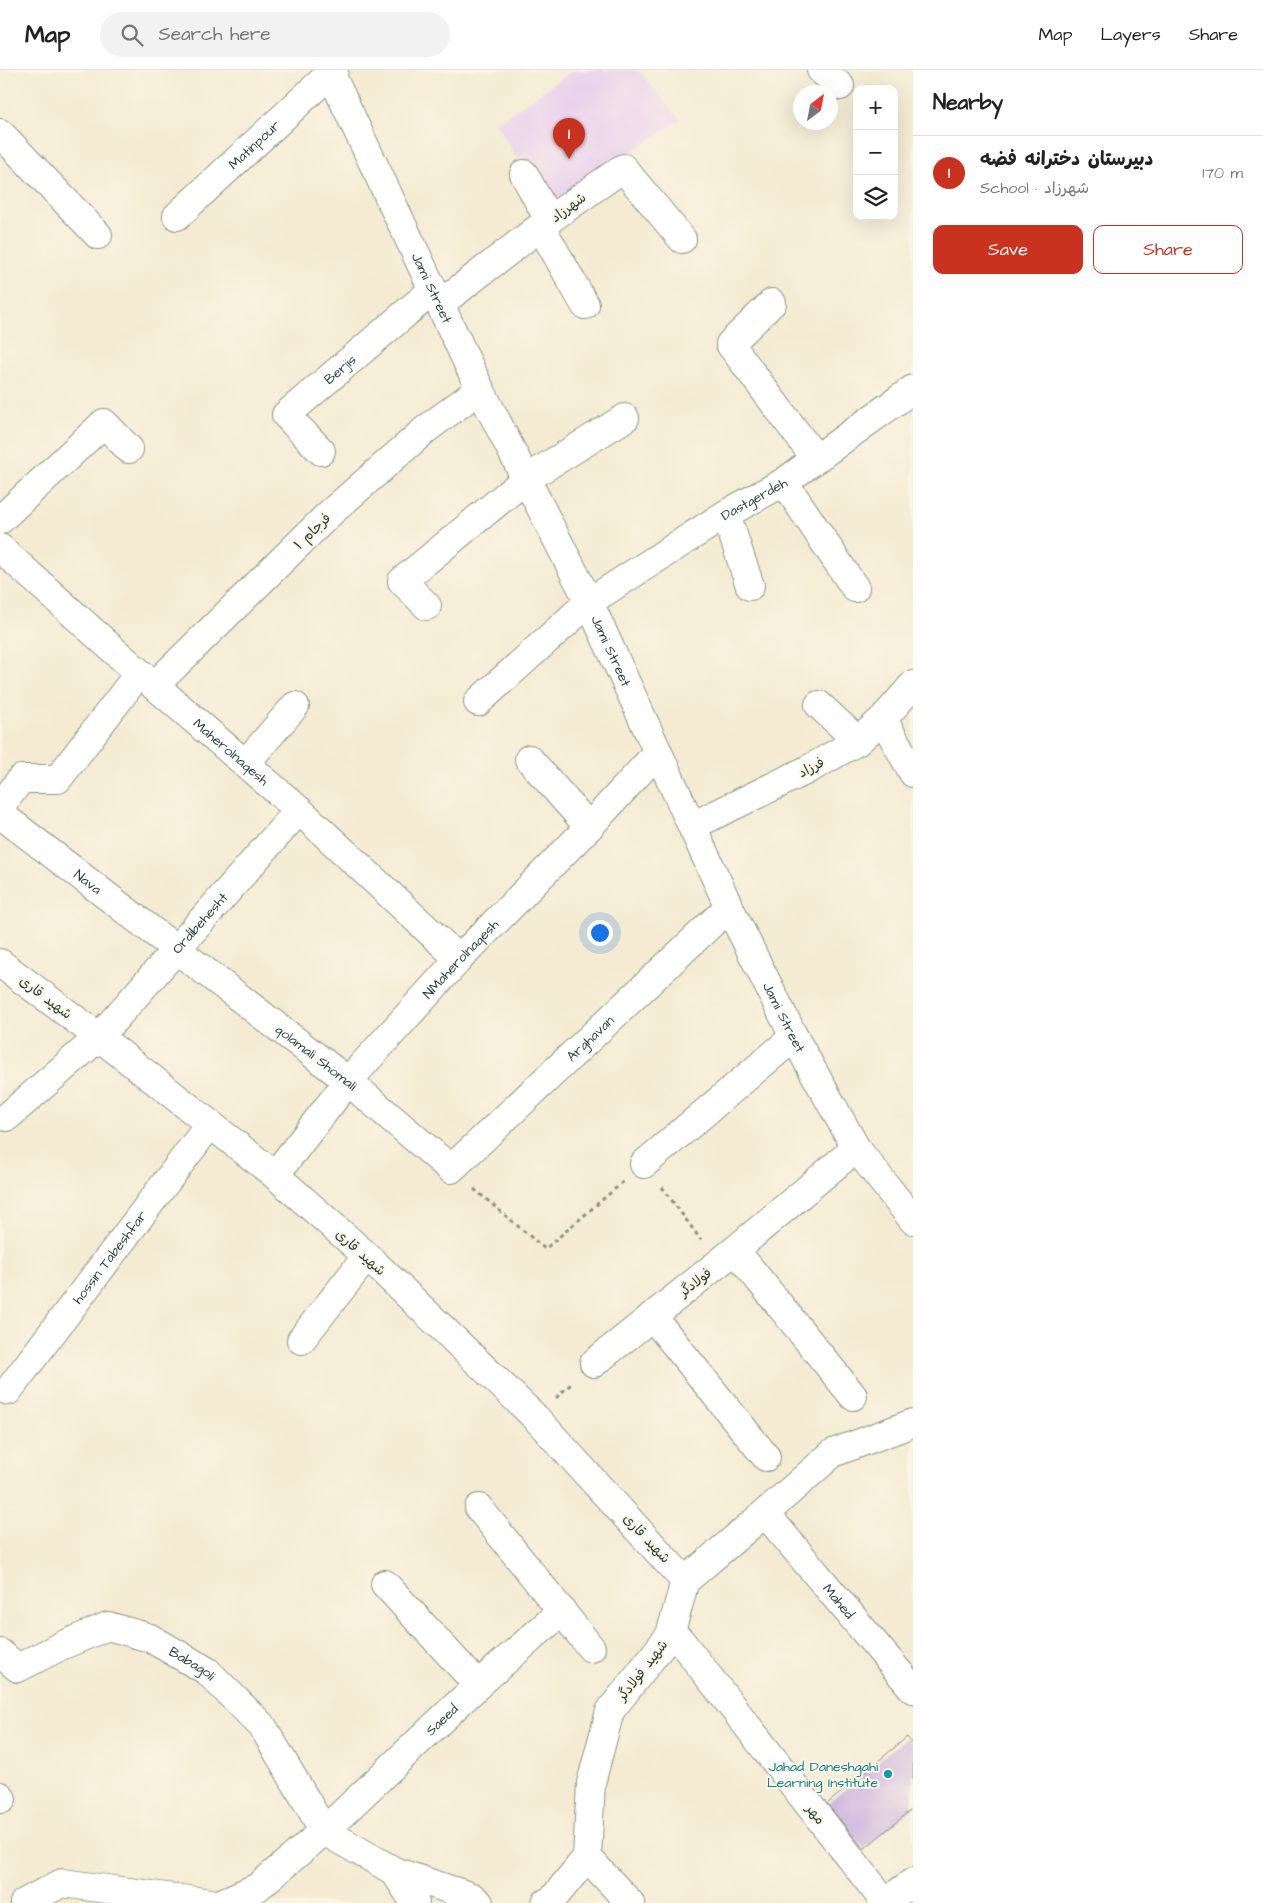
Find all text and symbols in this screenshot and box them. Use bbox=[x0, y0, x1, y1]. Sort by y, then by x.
search box bbox=[100, 12, 450, 57]
text: Map bbox=[25, 18, 70, 52]
icon: search bbox=[118, 21, 146, 49]
text: Search here bbox=[158, 21, 271, 48]
text: Map bbox=[1038, 22, 1072, 47]
text: Layers bbox=[1100, 22, 1161, 47]
text: Share bbox=[1189, 22, 1238, 47]
north arrow bbox=[793, 85, 838, 130]
map controls bbox=[853, 85, 898, 220]
button: + bbox=[853, 85, 898, 130]
text: Nearby bbox=[933, 88, 1003, 117]
street label: Matinpour bbox=[224, 116, 285, 174]
pin: 1 bbox=[553, 118, 585, 159]
button: − bbox=[853, 130, 898, 175]
text: دبیرستان دخترانه فضه bbox=[980, 146, 1153, 173]
text: 1 bbox=[948, 162, 950, 184]
text: 170 m bbox=[1202, 162, 1243, 184]
button: layers bbox=[853, 175, 898, 220]
text: School · شهرزاد bbox=[980, 177, 1089, 199]
street label: شهرزاد bbox=[547, 188, 591, 228]
button: Save bbox=[933, 225, 1083, 274]
button: Share bbox=[1093, 225, 1243, 274]
street label: Jami Street bbox=[406, 249, 457, 327]
street label: Berjis bbox=[320, 350, 361, 389]
street label: Dastgerdeh bbox=[717, 473, 791, 526]
street label: فرجام ۱ bbox=[290, 509, 336, 555]
street label: Jami Street bbox=[586, 612, 636, 691]
street label: Maherolnaqesh bbox=[188, 714, 273, 791]
street label: فرزاد bbox=[795, 753, 828, 783]
street label: Nava bbox=[69, 865, 106, 900]
street label: Ordibehesht bbox=[168, 888, 233, 959]
street label: NMaherolnaqesh bbox=[418, 915, 504, 1004]
your location bbox=[587, 920, 613, 946]
street label: شهید قاری bbox=[15, 971, 76, 1024]
street label: Jami Street bbox=[757, 979, 810, 1057]
street label: Arghavan bbox=[562, 1011, 619, 1066]
street label: qolamali Shomali bbox=[271, 1020, 361, 1096]
street label: hossin Tabeshfar bbox=[68, 1207, 152, 1308]
street label: شهید قاری bbox=[331, 1225, 390, 1281]
street label: فولادگر bbox=[674, 1264, 716, 1303]
street label: شهید قاری bbox=[618, 1509, 675, 1568]
street label: Mahed bbox=[818, 1580, 859, 1624]
street label: شهید فولادگر bbox=[612, 1636, 673, 1706]
street label: Babagoli bbox=[165, 1642, 220, 1685]
street label: Saeed bbox=[422, 1700, 463, 1741]
place label: Jahad Daneshgahi Learning Institute bbox=[767, 1757, 878, 1793]
marker: Jahad Daneshgahi Learning Institute bbox=[882, 1768, 894, 1780]
street label: مهر bbox=[800, 1799, 830, 1829]

